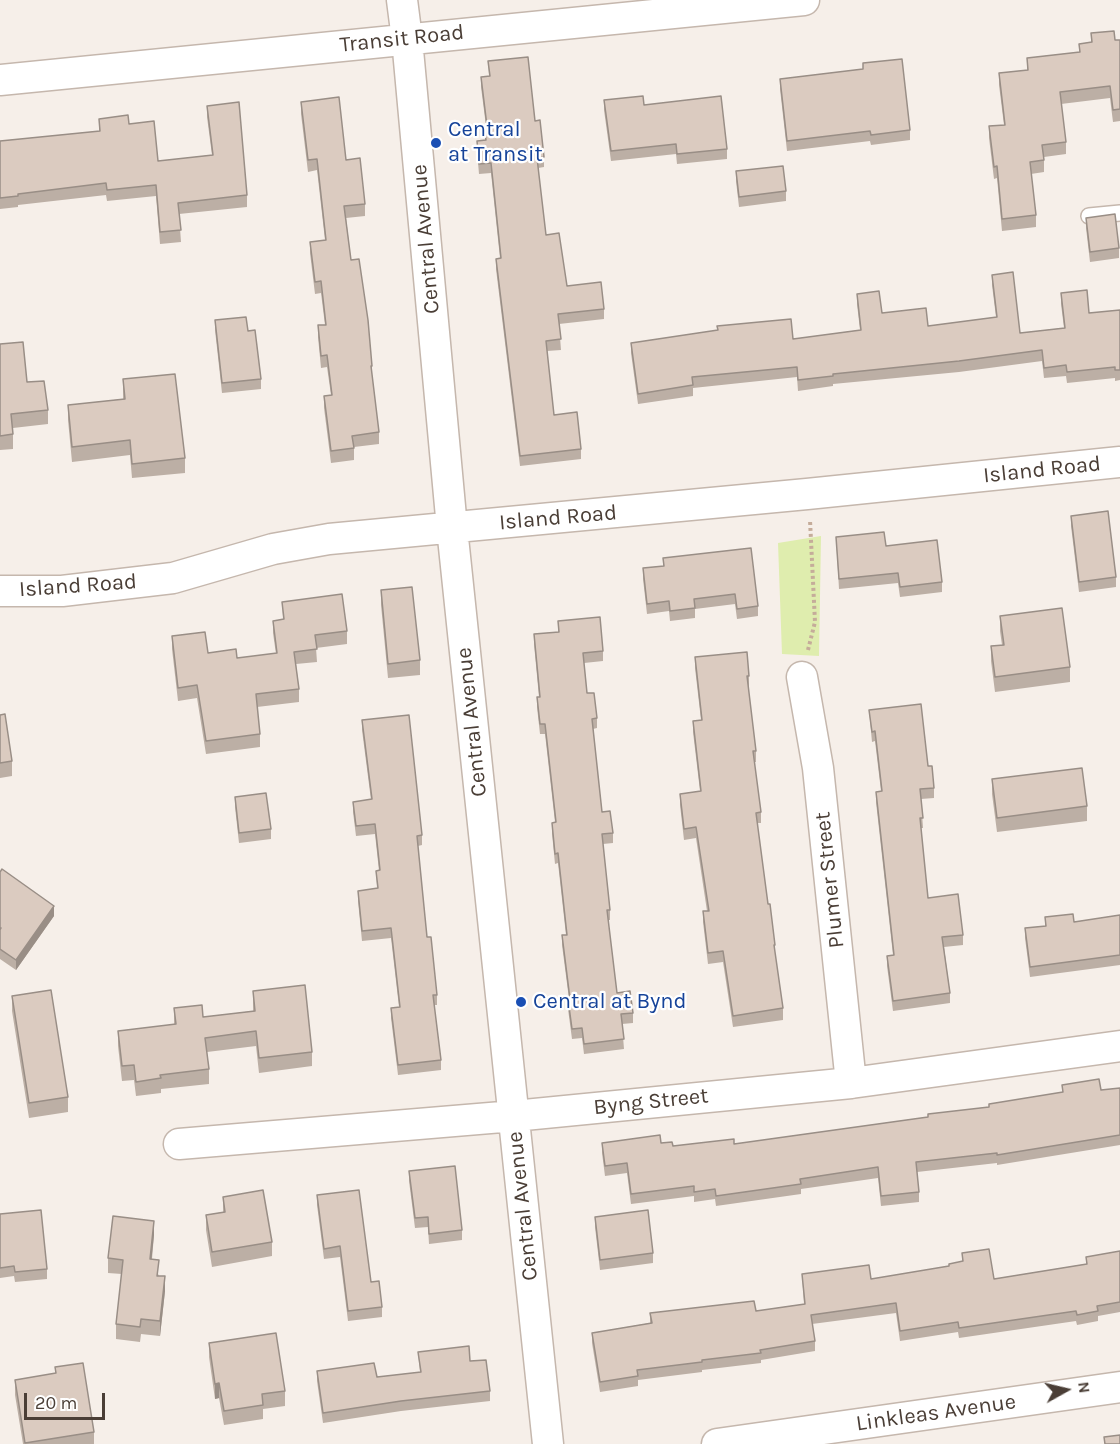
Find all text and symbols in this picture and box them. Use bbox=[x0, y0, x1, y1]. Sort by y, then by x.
street label: Transit Road bbox=[338, 19, 466, 59]
place label: Central at Transit bbox=[448, 117, 543, 168]
marker: Central at Transit bbox=[429, 136, 443, 150]
street label: Central Avenue bbox=[406, 163, 446, 315]
street label: Island Road bbox=[982, 451, 1102, 489]
street label: Island Road bbox=[498, 500, 618, 536]
street label: Island Road bbox=[18, 569, 138, 603]
street label: Central Avenue bbox=[451, 646, 493, 798]
street label: Plumer Street bbox=[810, 810, 850, 950]
place label: Central at Bynd bbox=[533, 989, 687, 1015]
marker: Central at Bynd bbox=[514, 995, 528, 1009]
street label: Byng Street bbox=[592, 1083, 710, 1121]
street label: Central Avenue bbox=[502, 1130, 544, 1282]
north arrow bbox=[1036, 1360, 1096, 1420]
text: N bbox=[1074, 1380, 1095, 1394]
scale bar bbox=[27, 1381, 108, 1419]
street label: Linkleas Avenue bbox=[854, 1389, 1018, 1437]
text: 20 m bbox=[35, 1392, 77, 1414]

